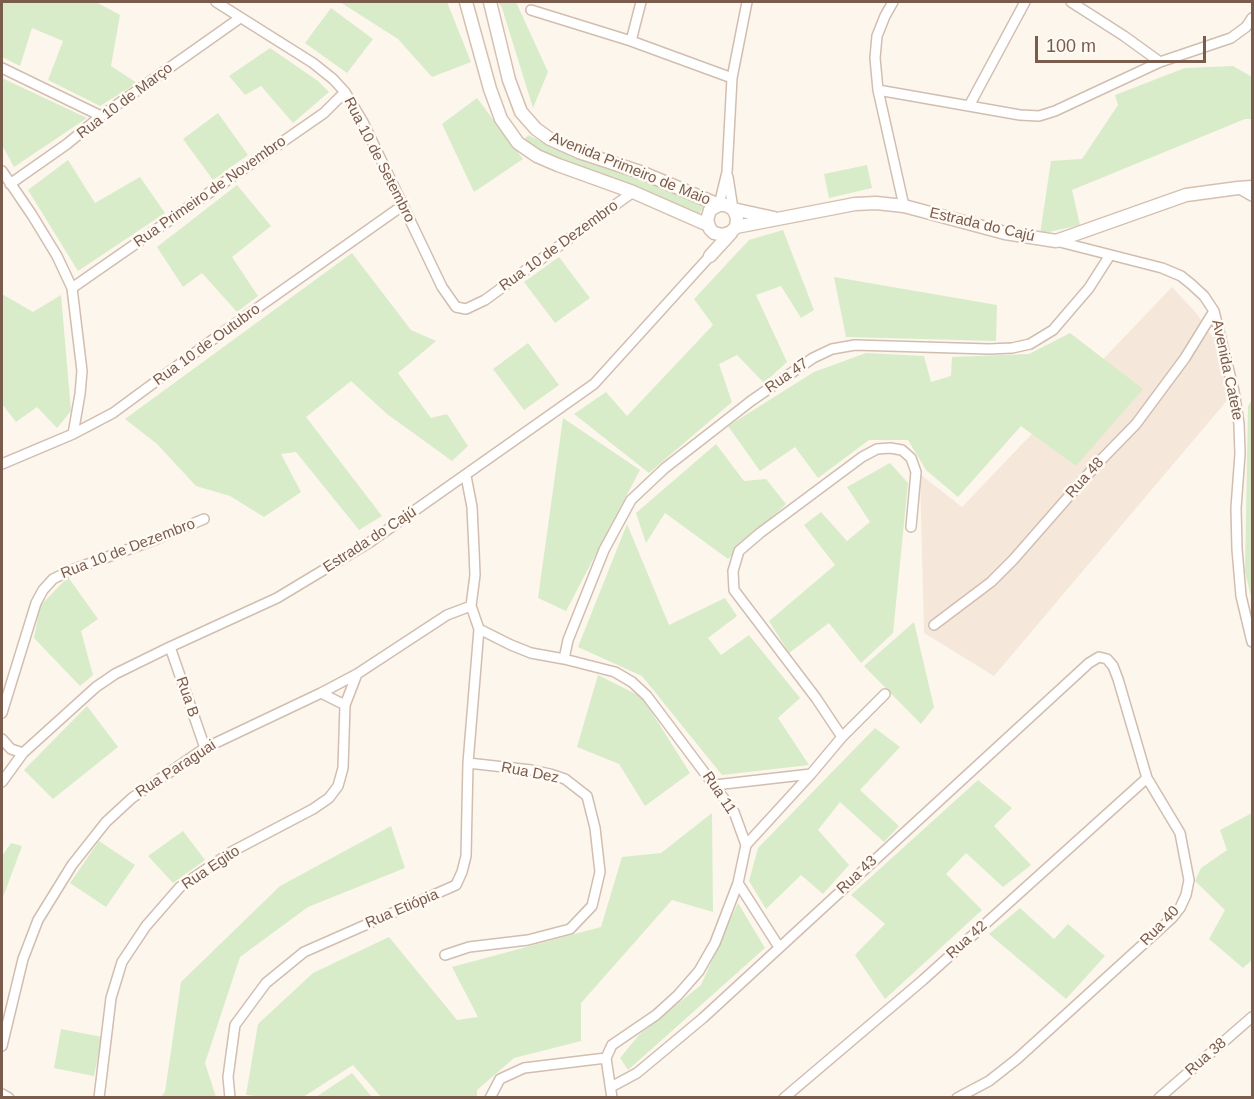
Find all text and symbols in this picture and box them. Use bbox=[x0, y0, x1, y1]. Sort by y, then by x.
scale bar bbox=[1038, 24, 1209, 62]
text: 100 m bbox=[1046, 36, 1096, 56]
street label: Rua 10 de Março bbox=[74, 59, 176, 143]
street label: Rua 10 de Setembro bbox=[340, 94, 418, 226]
street label: Avenida Primeiro de Maio bbox=[547, 129, 713, 209]
street label: Rua Primeiro de Novembro bbox=[130, 133, 290, 251]
street label: Rua 10 de Dezembro bbox=[496, 197, 622, 295]
street label: Estrada do Cajú bbox=[928, 204, 1036, 246]
street label: Rua 10 de Outubro bbox=[150, 300, 264, 390]
street label: Avenida Catete bbox=[1208, 318, 1246, 422]
street label: Rua 47 bbox=[762, 355, 812, 397]
street label: Rua 48 bbox=[1062, 454, 1108, 502]
street label: Estrada do Cajú bbox=[320, 503, 420, 577]
street label: Rua 10 de Dezembro bbox=[58, 515, 198, 583]
street label: Rua B bbox=[172, 674, 202, 720]
street label: Rua Paraguai bbox=[133, 736, 219, 802]
street label: Rua Dez bbox=[500, 759, 560, 787]
street label: Rua 11 bbox=[698, 768, 740, 818]
street label: Rua Egito bbox=[179, 842, 243, 894]
street label: Rua 43 bbox=[833, 852, 881, 898]
street label: Rua Etiópia bbox=[363, 886, 441, 932]
street label: Rua 40 bbox=[1137, 902, 1183, 950]
street label: Rua 42 bbox=[943, 917, 991, 963]
street label: Rua 38 bbox=[1182, 1034, 1230, 1080]

